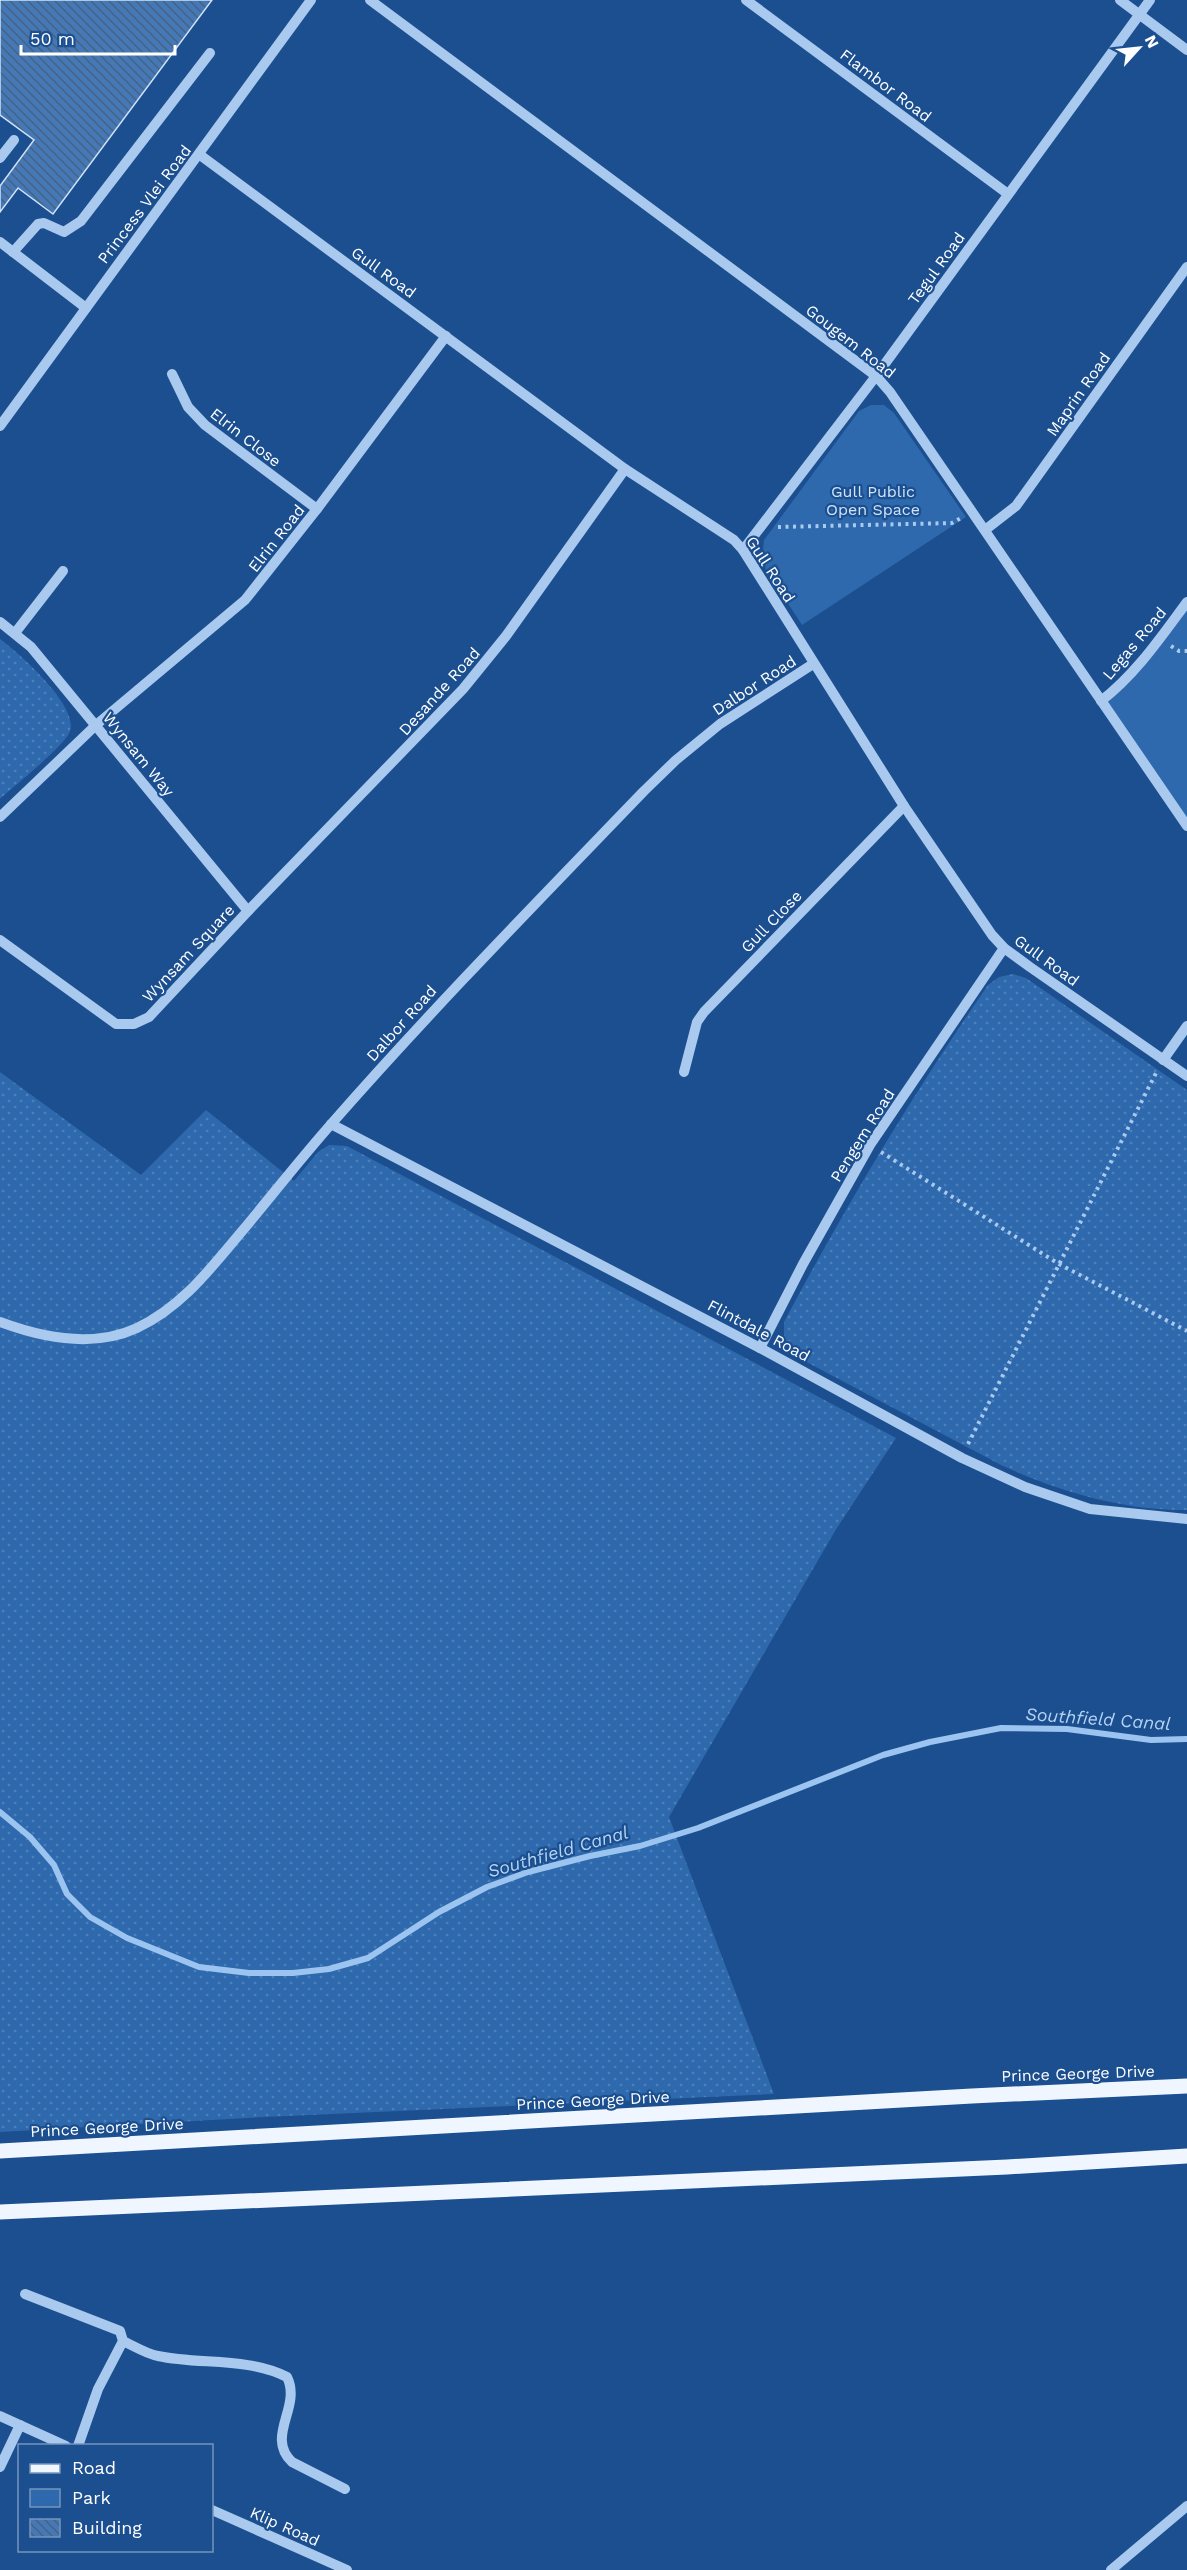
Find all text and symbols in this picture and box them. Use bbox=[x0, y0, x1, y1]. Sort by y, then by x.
scale bar bbox=[21, 18, 176, 56]
north arrow bbox=[1109, 18, 1169, 78]
text: 50 m bbox=[30, 28, 75, 49]
text: N bbox=[1141, 32, 1163, 51]
street label: Flambor Road bbox=[836, 45, 935, 126]
street label: Princess Vlei Road bbox=[94, 141, 195, 267]
street label: Tegul Road bbox=[904, 229, 969, 308]
street label: Gull Road bbox=[348, 243, 420, 302]
street label: Gougem Road bbox=[802, 300, 899, 382]
street label: Maprin Road bbox=[1043, 349, 1114, 440]
street label: Elrin Close bbox=[207, 404, 285, 471]
park label: Gull Public Open Space bbox=[826, 482, 920, 519]
street label: Elrin Road bbox=[244, 501, 309, 576]
street label: Gull Road bbox=[742, 533, 799, 606]
street label: Legas Road bbox=[1098, 603, 1170, 684]
street label: Desande Road bbox=[395, 643, 484, 739]
street label: Dalbor Road bbox=[709, 651, 800, 719]
street label: Wynsam Way bbox=[99, 708, 179, 801]
street label: Gull Close bbox=[737, 886, 806, 956]
street label: Wynsam Square bbox=[138, 901, 238, 1006]
street label: Gull Road bbox=[1011, 931, 1083, 990]
street label: Dalbor Road bbox=[362, 981, 440, 1065]
street label: Pengem Road bbox=[826, 1085, 899, 1185]
street label: Flintdale Road bbox=[704, 1295, 813, 1365]
water label: Southfield Canal bbox=[1025, 1703, 1171, 1734]
water label: Southfield Canal bbox=[485, 1821, 631, 1882]
street label: Prince George Drive bbox=[1001, 2061, 1155, 2086]
street label: Prince George Drive bbox=[516, 2087, 670, 2114]
street label: Prince George Drive bbox=[30, 2114, 184, 2141]
legend bbox=[18, 2444, 213, 2552]
text: Road bbox=[72, 2457, 116, 2478]
text: Park bbox=[72, 2487, 111, 2508]
street label: Klip Road bbox=[247, 2503, 323, 2550]
text: Building bbox=[72, 2517, 142, 2538]

